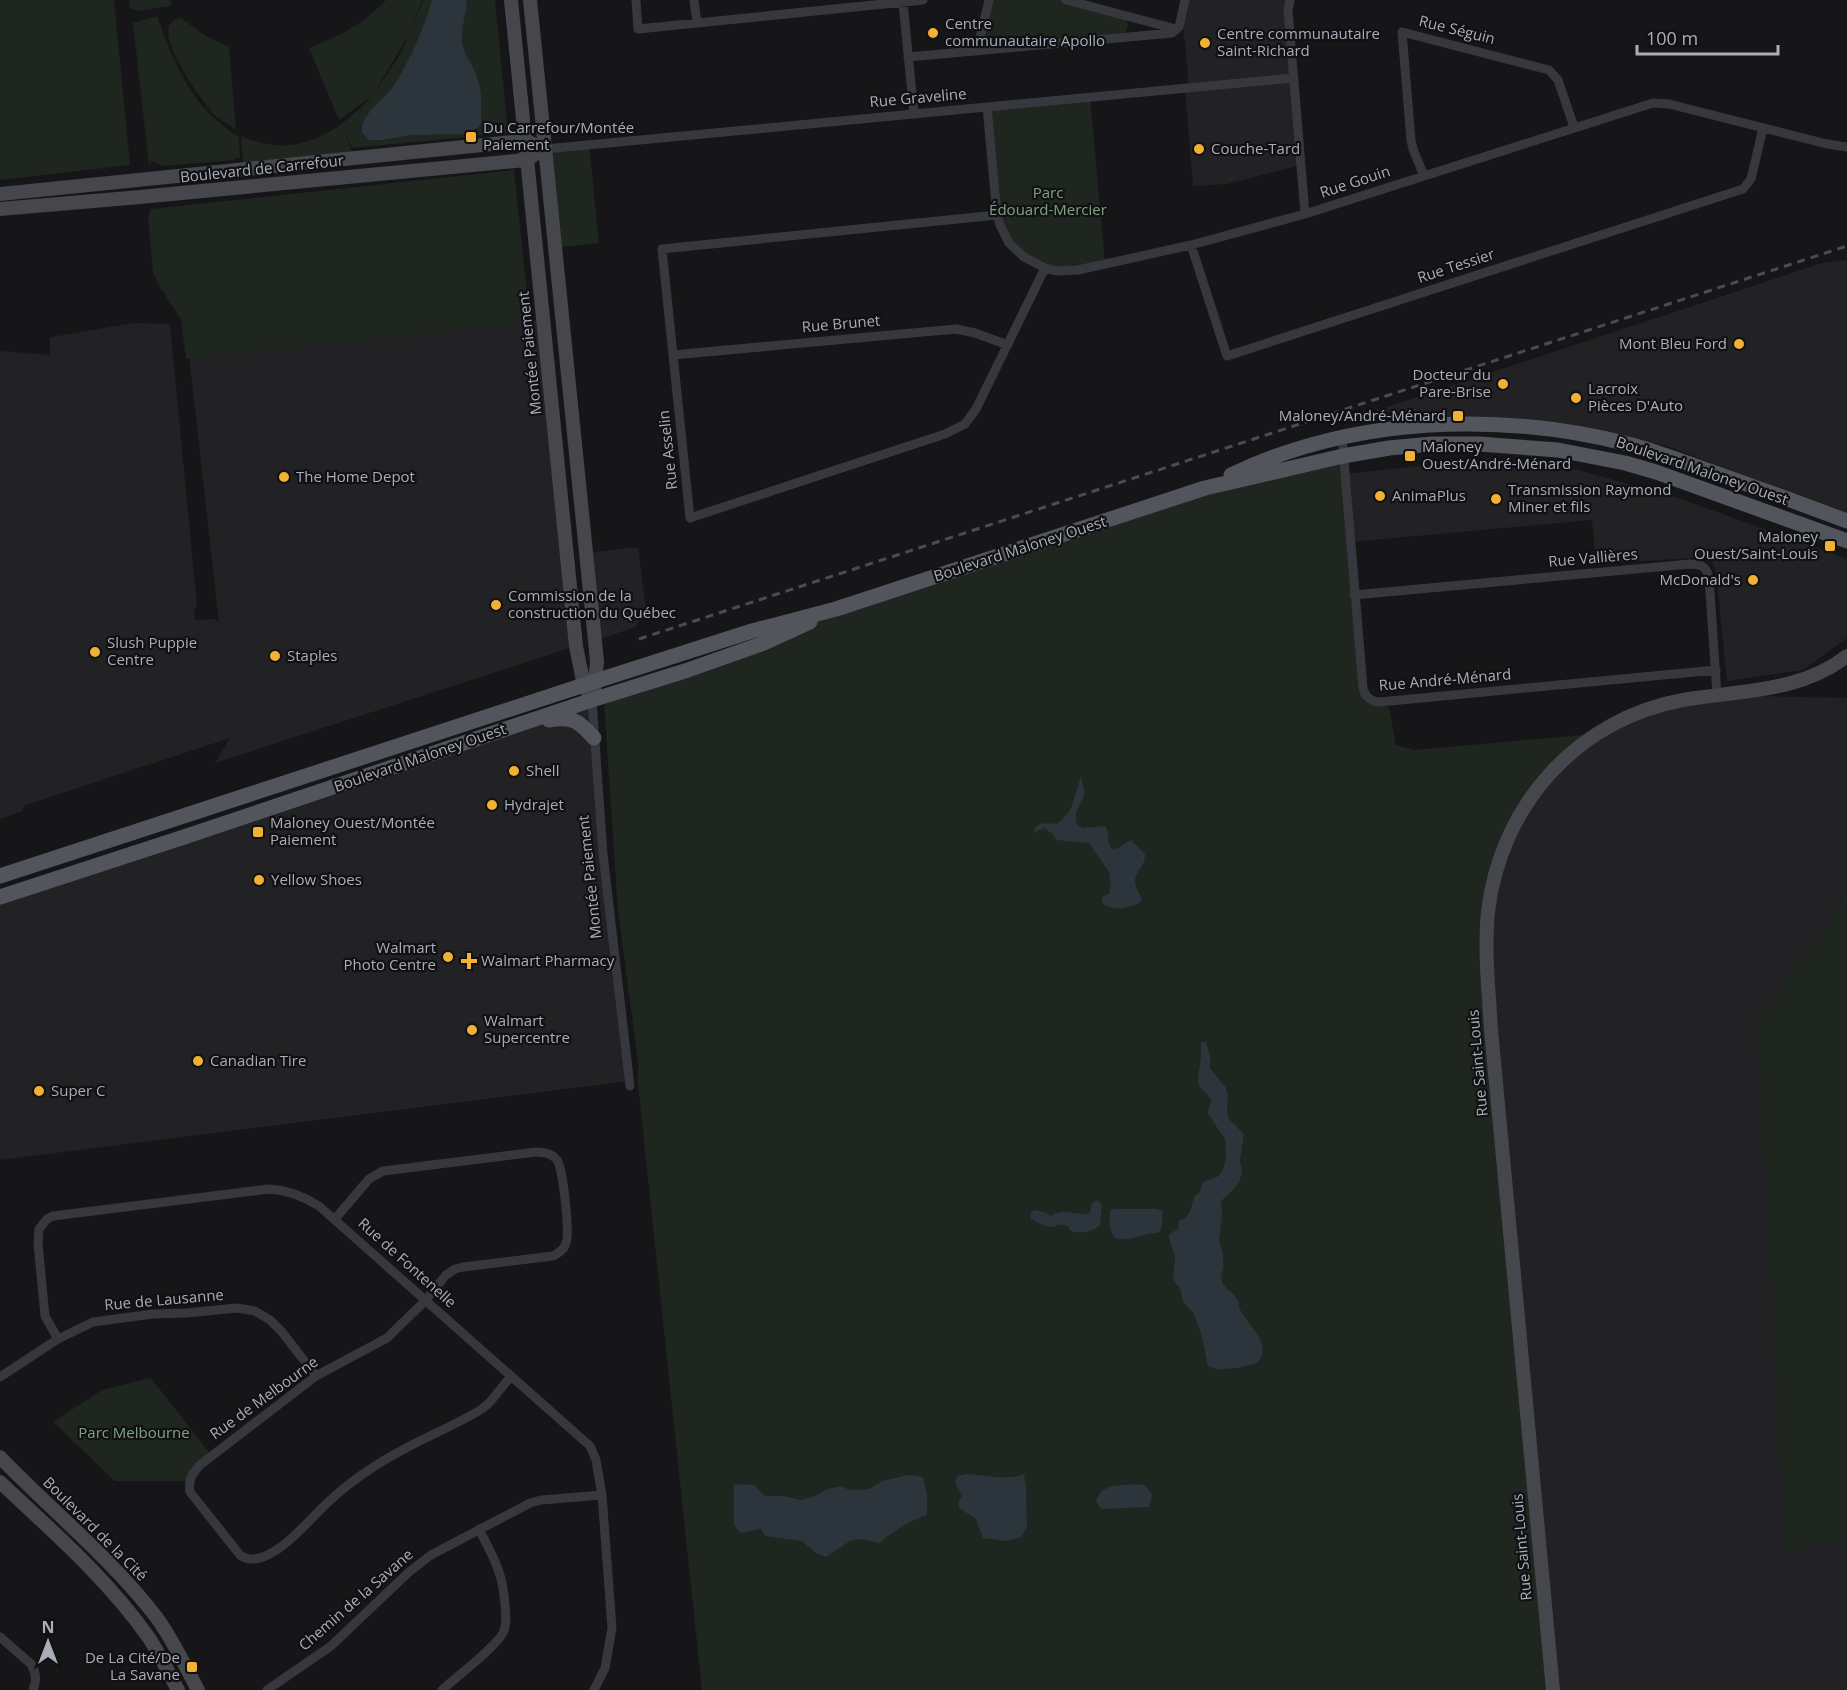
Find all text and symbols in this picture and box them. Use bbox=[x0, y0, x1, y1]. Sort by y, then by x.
street label: Rue Séguin bbox=[1417, 10, 1497, 48]
place label: Centre communautaire Apollo bbox=[945, 13, 1105, 50]
scale bar bbox=[1637, 18, 1778, 56]
place label: Centre communautaire Saint-Richard bbox=[1217, 23, 1380, 60]
marker: Centre communautaire Apollo bbox=[926, 26, 940, 40]
text: 100 m bbox=[1646, 26, 1698, 50]
marker: Centre communautaire Saint-Richard bbox=[1198, 36, 1212, 50]
street label: Rue Graveline bbox=[869, 83, 967, 111]
place label: Du Carrefour/Montée Paiement bbox=[483, 117, 634, 154]
marker: Du Carrefour/Montée Paiement bbox=[464, 130, 478, 144]
place label: Couche-Tard bbox=[1211, 138, 1300, 158]
marker: Couche-Tard bbox=[1192, 142, 1206, 156]
street label: Boulevard de Carrefour bbox=[179, 149, 345, 187]
street label: Rue Gouin bbox=[1317, 160, 1392, 202]
park label: Parc Édouard-Mercier bbox=[989, 182, 1107, 219]
street label: Rue Tessier bbox=[1415, 243, 1497, 287]
street label: Montée Paiement bbox=[513, 290, 545, 416]
street label: Rue Brunet bbox=[801, 310, 881, 336]
place label: Mont Bleu Ford bbox=[1619, 333, 1727, 353]
marker: Mont Bleu Ford bbox=[1732, 337, 1746, 351]
place label: Docteur du Pare-Brise bbox=[1413, 364, 1491, 401]
marker: Docteur du Pare-Brise bbox=[1496, 377, 1510, 391]
place label: Lacroix Pièces D'Auto bbox=[1588, 378, 1683, 415]
marker: Lacroix Pièces D'Auto bbox=[1569, 391, 1583, 405]
place label: Maloney/André-Ménard bbox=[1279, 405, 1446, 425]
street label: Rue Asselin bbox=[653, 409, 681, 491]
marker: Maloney/André-Ménard bbox=[1451, 409, 1465, 423]
street label: Boulevard Maloney Ouest bbox=[1614, 431, 1791, 509]
place label: Maloney Ouest/André-Ménard bbox=[1422, 436, 1571, 473]
marker: Maloney Ouest/André-Ménard bbox=[1403, 449, 1417, 463]
place label: The Home Depot bbox=[296, 466, 415, 486]
marker: The Home Depot bbox=[277, 470, 291, 484]
place label: Transmission Raymond Miner et fils bbox=[1508, 479, 1671, 516]
place label: AnimaPlus bbox=[1392, 485, 1466, 505]
marker: AnimaPlus bbox=[1373, 489, 1387, 503]
marker: Transmission Raymond Miner et fils bbox=[1489, 492, 1503, 506]
street label: Boulevard Maloney Ouest bbox=[931, 511, 1109, 585]
place label: Maloney Ouest/Saint-Louis bbox=[1694, 526, 1818, 563]
marker: Maloney Ouest/Saint-Louis bbox=[1823, 539, 1837, 553]
street label: Rue Vallières bbox=[1547, 543, 1638, 571]
place label: McDonald's bbox=[1659, 569, 1741, 589]
marker: McDonald's bbox=[1746, 573, 1760, 587]
place label: Commission de la construction du Québec bbox=[508, 585, 676, 622]
marker: Commission de la construction du Québec bbox=[489, 598, 503, 612]
place label: Slush Puppie Centre bbox=[107, 632, 197, 669]
marker: Slush Puppie Centre bbox=[88, 645, 102, 659]
place label: Staples bbox=[287, 645, 337, 665]
marker: Staples bbox=[268, 649, 282, 663]
street label: Rue André-Ménard bbox=[1378, 663, 1512, 695]
street label: Boulevard Maloney Ouest bbox=[331, 718, 508, 796]
place label: Shell bbox=[526, 760, 559, 780]
marker: Shell bbox=[507, 764, 521, 778]
place label: Hydrajet bbox=[504, 794, 564, 814]
marker: Hydrajet bbox=[485, 798, 499, 812]
place label: Maloney Ouest/Montée Paiement bbox=[270, 812, 435, 849]
street label: Montée Paiement bbox=[573, 814, 605, 940]
marker: Maloney Ouest/Montée Paiement bbox=[251, 825, 265, 839]
place label: Yellow Shoes bbox=[271, 869, 362, 889]
marker: Yellow Shoes bbox=[252, 873, 266, 887]
place label: Walmart Photo Centre bbox=[344, 937, 436, 974]
marker: Walmart Photo Centre bbox=[441, 950, 455, 964]
place label: Walmart Pharmacy bbox=[481, 950, 615, 970]
marker: Walmart Pharmacy bbox=[462, 954, 476, 968]
street label: Rue Saint-Louis bbox=[1462, 1009, 1492, 1117]
place label: Walmart Supercentre bbox=[484, 1010, 570, 1047]
marker: Walmart Supercentre bbox=[465, 1023, 479, 1037]
place label: Canadian Tire bbox=[210, 1050, 306, 1070]
marker: Canadian Tire bbox=[191, 1054, 205, 1068]
place label: Super C bbox=[51, 1080, 106, 1100]
marker: Super C bbox=[32, 1084, 46, 1098]
street label: Rue de Fontenelle bbox=[354, 1213, 461, 1312]
street label: Rue de Lausanne bbox=[103, 1284, 225, 1314]
street label: Rue de Melbourne bbox=[205, 1351, 322, 1443]
park label: Parc Melbourne bbox=[78, 1422, 190, 1442]
street label: Boulevard de la Cité bbox=[39, 1472, 152, 1585]
street label: Rue Saint-Louis bbox=[1506, 1493, 1536, 1601]
street label: Chemin de la Savane bbox=[294, 1544, 417, 1654]
north arrow bbox=[18, 1612, 78, 1672]
text: N bbox=[41, 1616, 55, 1638]
place label: De La Cité/De La Savane bbox=[85, 1647, 180, 1684]
marker: De La Cité/De La Savane bbox=[185, 1660, 199, 1674]

